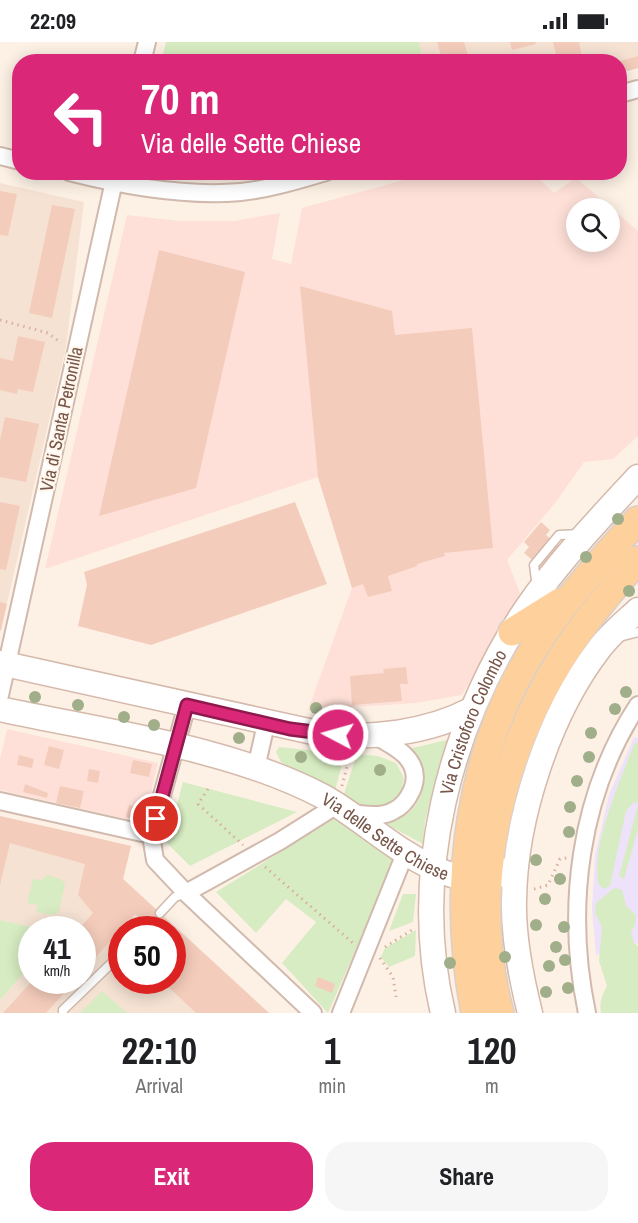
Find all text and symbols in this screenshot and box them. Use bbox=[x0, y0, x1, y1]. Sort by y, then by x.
text: 22:09 bbox=[30, 6, 76, 36]
text: 70 m bbox=[141, 71, 220, 127]
icon: left bbox=[42, 78, 120, 156]
text: Via delle Sette Chiese bbox=[141, 125, 361, 161]
map controls bbox=[566, 198, 620, 252]
button: search bbox=[566, 198, 620, 252]
street label: Via di Santa Petronilla bbox=[33, 344, 89, 494]
street label: Via Cristoforo Colombo bbox=[433, 645, 512, 797]
position arrow bbox=[306, 703, 370, 767]
street label: Via delle Sette Chiese bbox=[317, 786, 452, 886]
pin bbox=[130, 793, 181, 844]
icon: arrive bbox=[139, 802, 172, 835]
speed limit sign: 50 bbox=[108, 916, 186, 994]
text: 41 bbox=[43, 928, 71, 968]
text: km/h bbox=[44, 960, 70, 981]
text: 22:10 bbox=[121, 1027, 197, 1075]
text: 1 bbox=[324, 1027, 340, 1075]
text: 120 bbox=[467, 1027, 517, 1075]
text: Arrival bbox=[136, 1072, 183, 1099]
text: min bbox=[318, 1072, 346, 1099]
text: m bbox=[485, 1072, 499, 1099]
button: Exit bbox=[30, 1142, 313, 1211]
button: Share bbox=[325, 1142, 608, 1211]

